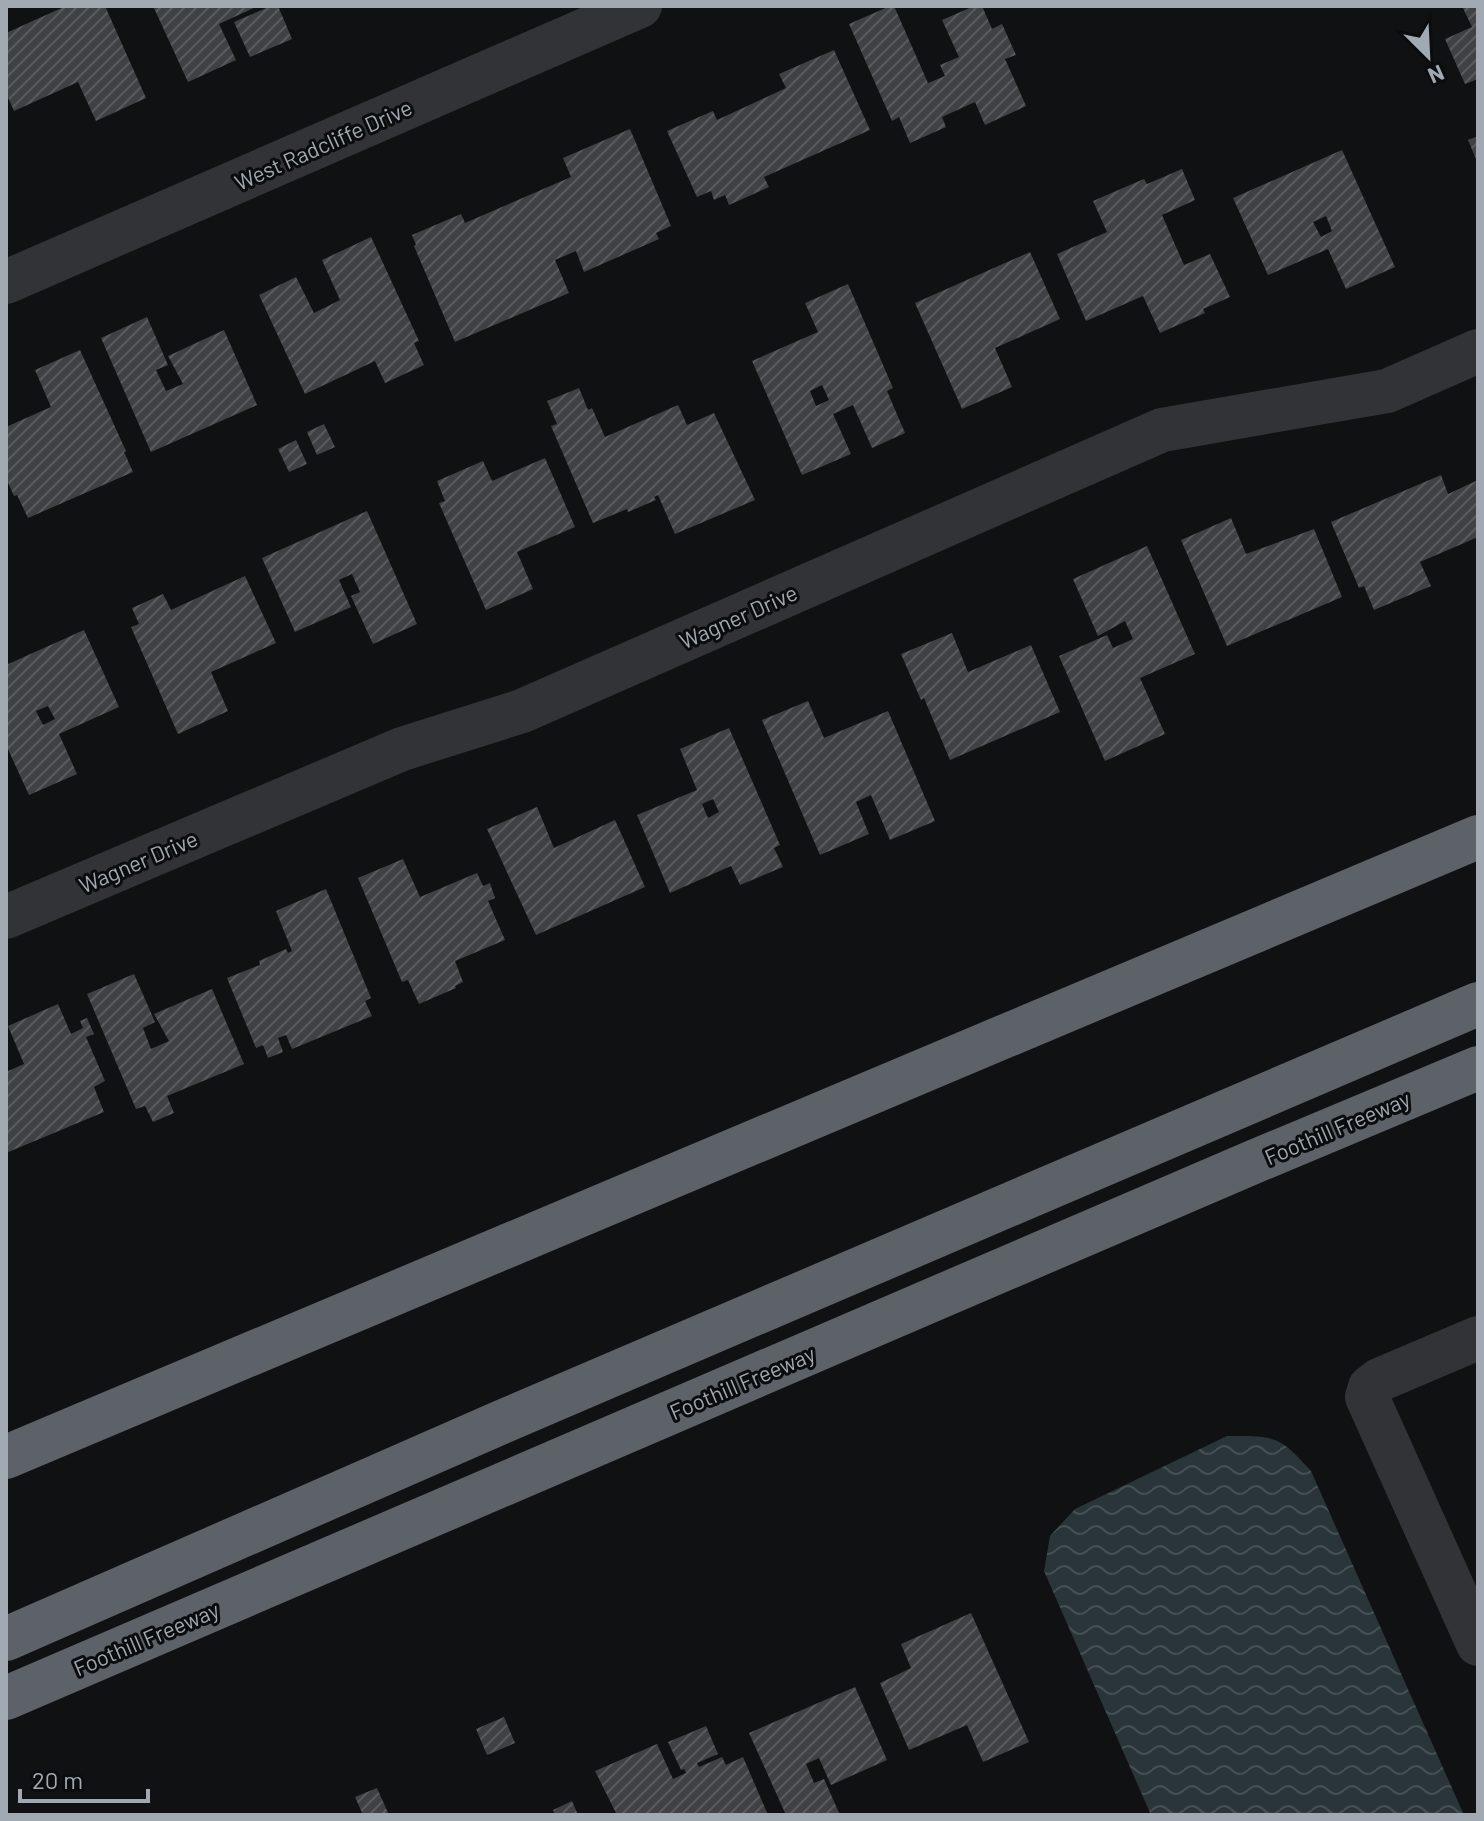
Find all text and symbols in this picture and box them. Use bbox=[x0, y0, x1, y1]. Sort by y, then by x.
north arrow bbox=[1388, 16, 1468, 96]
text: N bbox=[1425, 60, 1449, 90]
street label: West Radcliffe Drive bbox=[230, 93, 416, 195]
street label: Wagner Drive bbox=[675, 578, 801, 654]
street label: Wagner Drive bbox=[75, 824, 201, 898]
street label: Foothill Freeway bbox=[1260, 1085, 1414, 1169]
street label: Foothill Freeway bbox=[665, 1340, 819, 1424]
street label: Foothill Freeway bbox=[69, 1596, 223, 1680]
scale bar bbox=[20, 1753, 148, 1803]
text: 20 m bbox=[32, 1765, 83, 1794]

